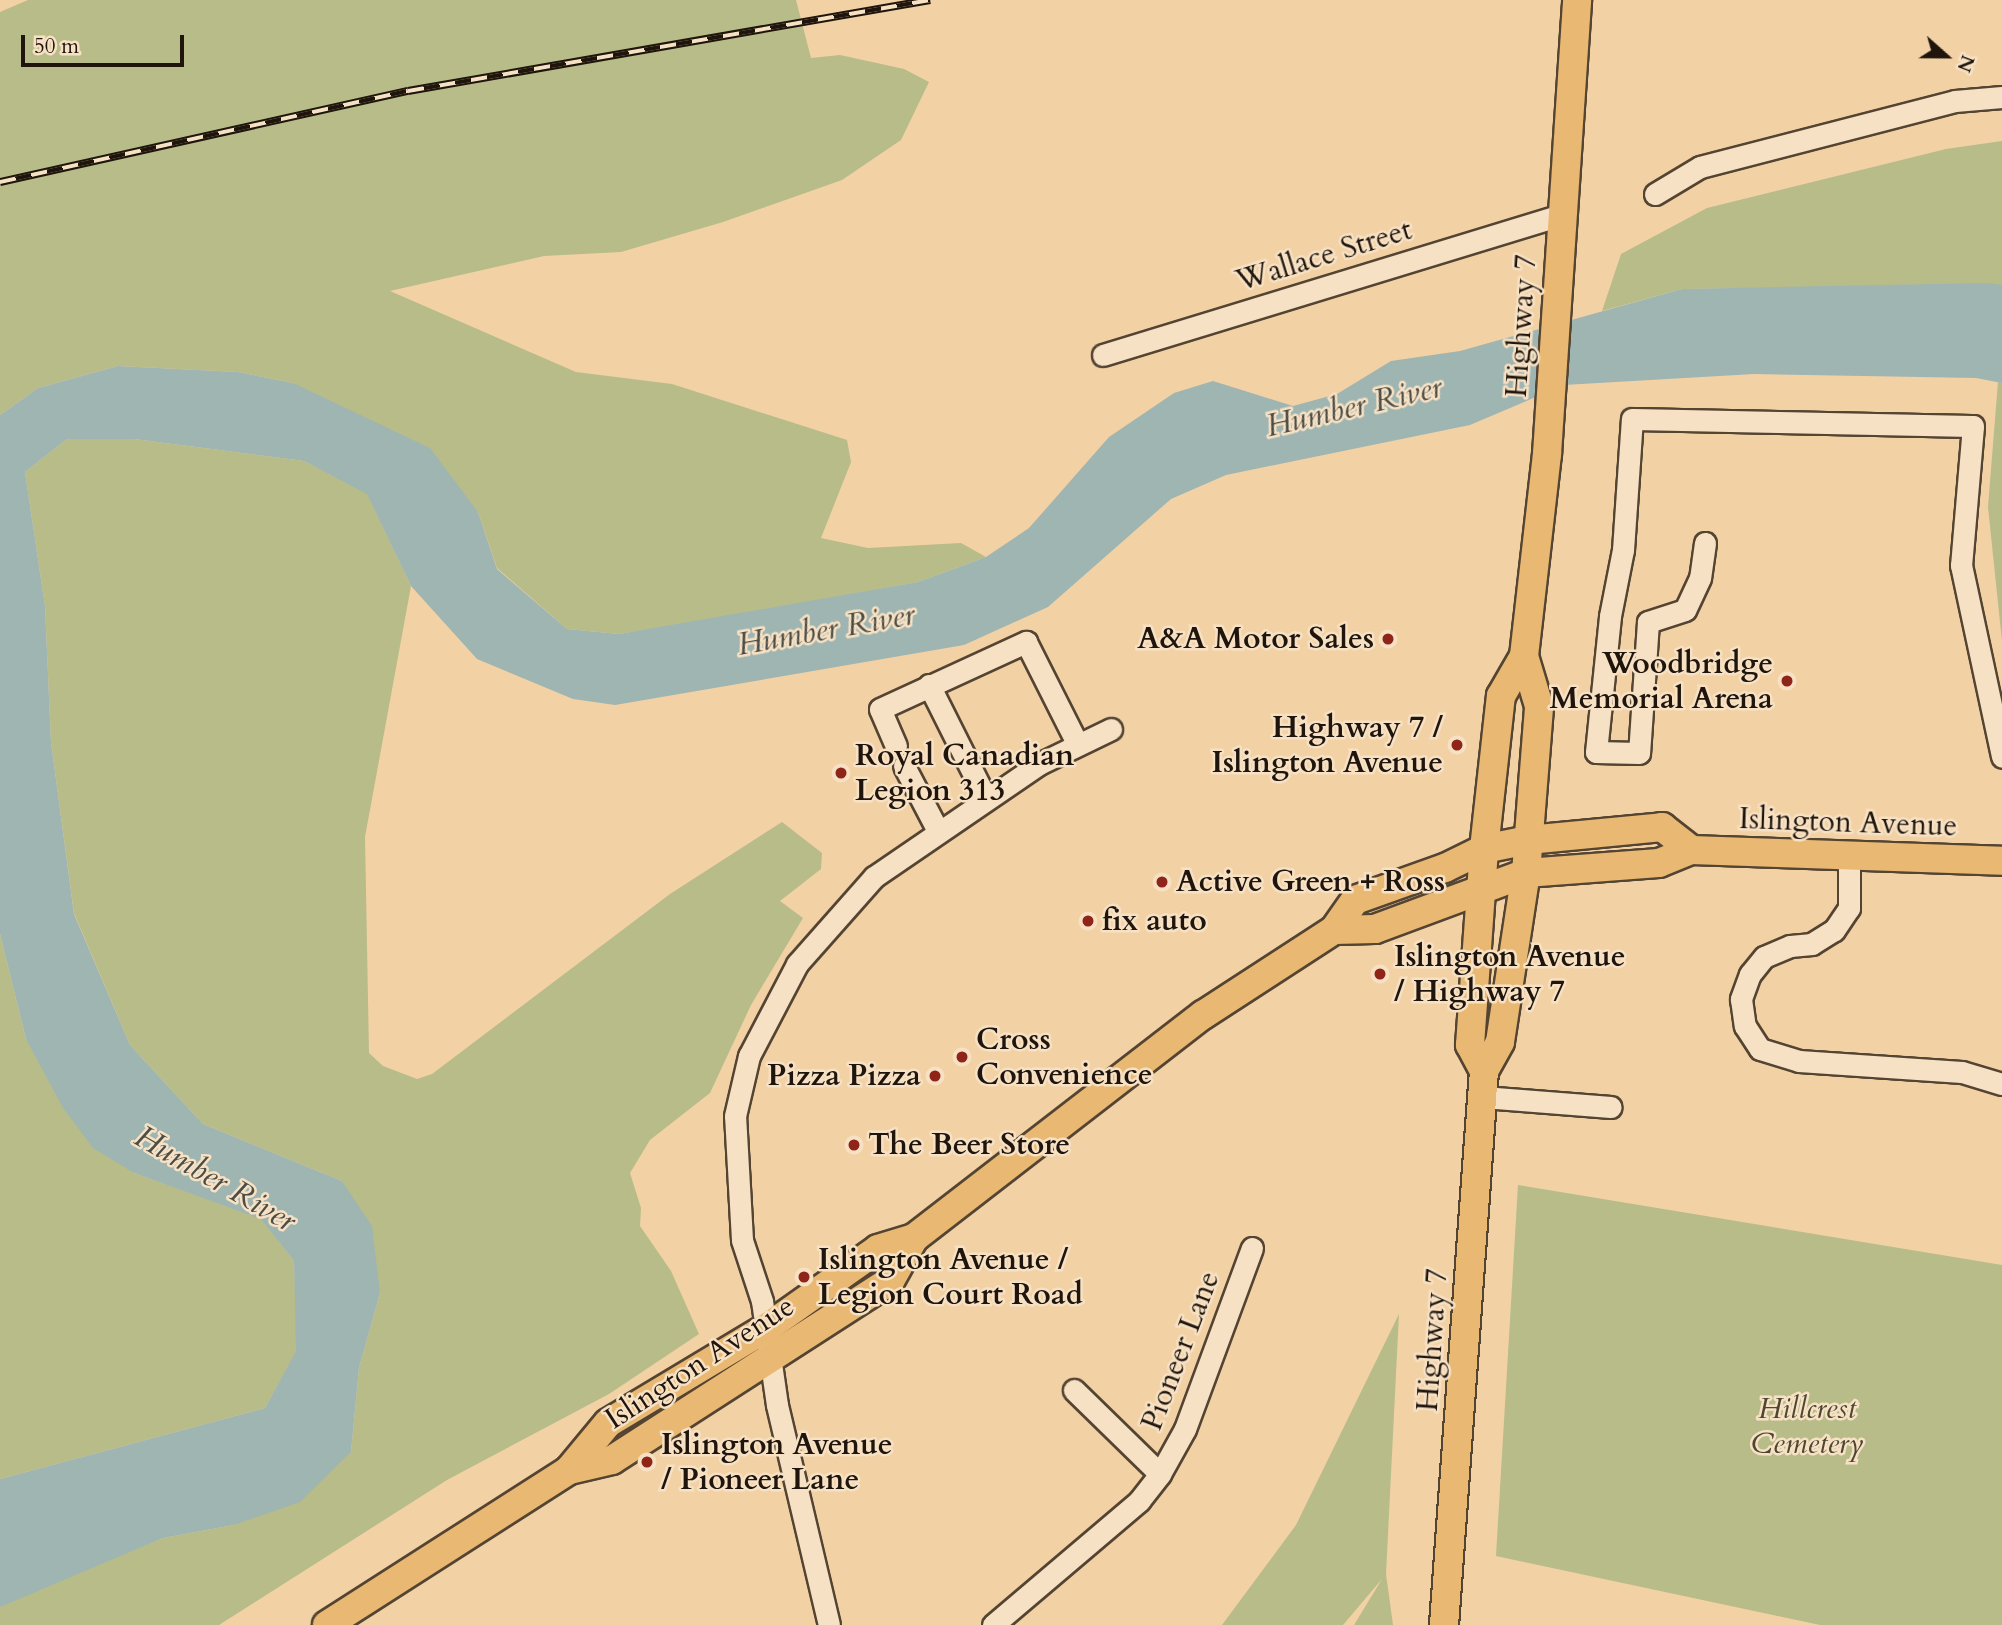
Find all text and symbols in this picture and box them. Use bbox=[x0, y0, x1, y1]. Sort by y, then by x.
scale bar bbox=[24, 21, 187, 65]
north arrow bbox=[1911, 21, 1981, 91]
text: 50 m bbox=[34, 32, 79, 61]
text: N bbox=[1951, 51, 1981, 76]
street label: Wallace Street bbox=[1232, 212, 1416, 300]
street label: Highway 7 bbox=[1499, 253, 1545, 399]
water label: Humber River bbox=[1262, 368, 1446, 446]
water label: Humber River bbox=[734, 595, 918, 665]
place label: A&A Motor Sales bbox=[1137, 621, 1374, 657]
marker: A&A Motor Sales bbox=[1380, 631, 1396, 647]
place label: Woodbridge Memorial Arena bbox=[1550, 646, 1773, 716]
marker: Woodbridge Memorial Arena bbox=[1779, 673, 1795, 689]
place label: Highway 7 / Islington Avenue bbox=[1211, 710, 1443, 780]
marker: Highway 7 / Islington Avenue bbox=[1449, 737, 1465, 753]
place label: Royal Canadian Legion 313 bbox=[855, 738, 1074, 808]
marker: Royal Canadian Legion 313 bbox=[833, 765, 849, 781]
street label: Islington Avenue bbox=[1738, 801, 1958, 845]
place label: Active Green + Ross bbox=[1176, 864, 1445, 900]
marker: Active Green + Ross bbox=[1154, 874, 1170, 890]
place label: fix auto bbox=[1102, 903, 1207, 939]
marker: fix auto bbox=[1080, 913, 1096, 929]
place label: Islington Avenue / Highway 7 bbox=[1394, 939, 1626, 1010]
marker: Islington Avenue / Highway 7 bbox=[1372, 966, 1388, 982]
place label: Cross Convenience bbox=[976, 1022, 1153, 1092]
marker: Cross Convenience bbox=[954, 1049, 970, 1065]
place label: Pizza Pizza bbox=[767, 1058, 921, 1094]
marker: Pizza Pizza bbox=[927, 1068, 943, 1084]
water label: Humber River bbox=[128, 1117, 302, 1241]
place label: The Beer Store bbox=[868, 1127, 1070, 1163]
marker: The Beer Store bbox=[846, 1137, 862, 1153]
place label: Islington Avenue / Legion Court Road bbox=[818, 1242, 1083, 1312]
street label: Pioneer Lane bbox=[1134, 1266, 1228, 1436]
street label: Highway 7 bbox=[1410, 1267, 1456, 1413]
marker: Islington Avenue / Legion Court Road bbox=[796, 1269, 812, 1285]
street label: Islington Avenue bbox=[599, 1288, 801, 1438]
park label: Hillcrest Cemetery bbox=[1751, 1391, 1863, 1462]
place label: Islington Avenue / Pioneer Lane bbox=[661, 1427, 893, 1498]
marker: Islington Avenue / Pioneer Lane bbox=[639, 1454, 655, 1470]

